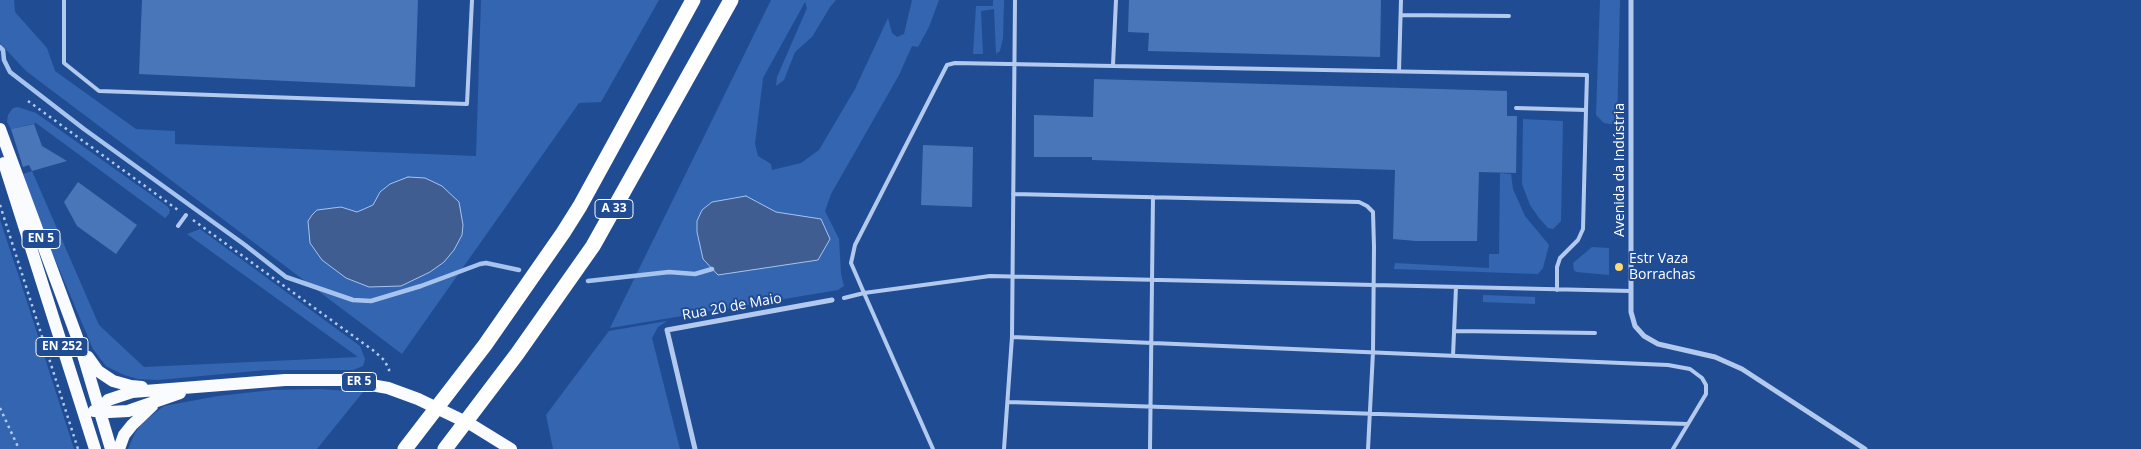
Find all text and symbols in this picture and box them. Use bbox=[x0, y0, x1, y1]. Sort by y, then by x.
street label: Avenida da Indústria bbox=[1612, 103, 1628, 237]
road number: A 33 bbox=[595, 200, 633, 218]
road number: EN 5 bbox=[22, 230, 60, 248]
place label: Estr Vaza Borrachas bbox=[1629, 251, 1695, 284]
marker: Estr Vaza Borrachas bbox=[1613, 261, 1625, 273]
street label: Rua 20 de Maio bbox=[681, 290, 783, 324]
road number: EN 252 bbox=[36, 338, 88, 357]
road number: ER 5 bbox=[342, 372, 376, 392]

